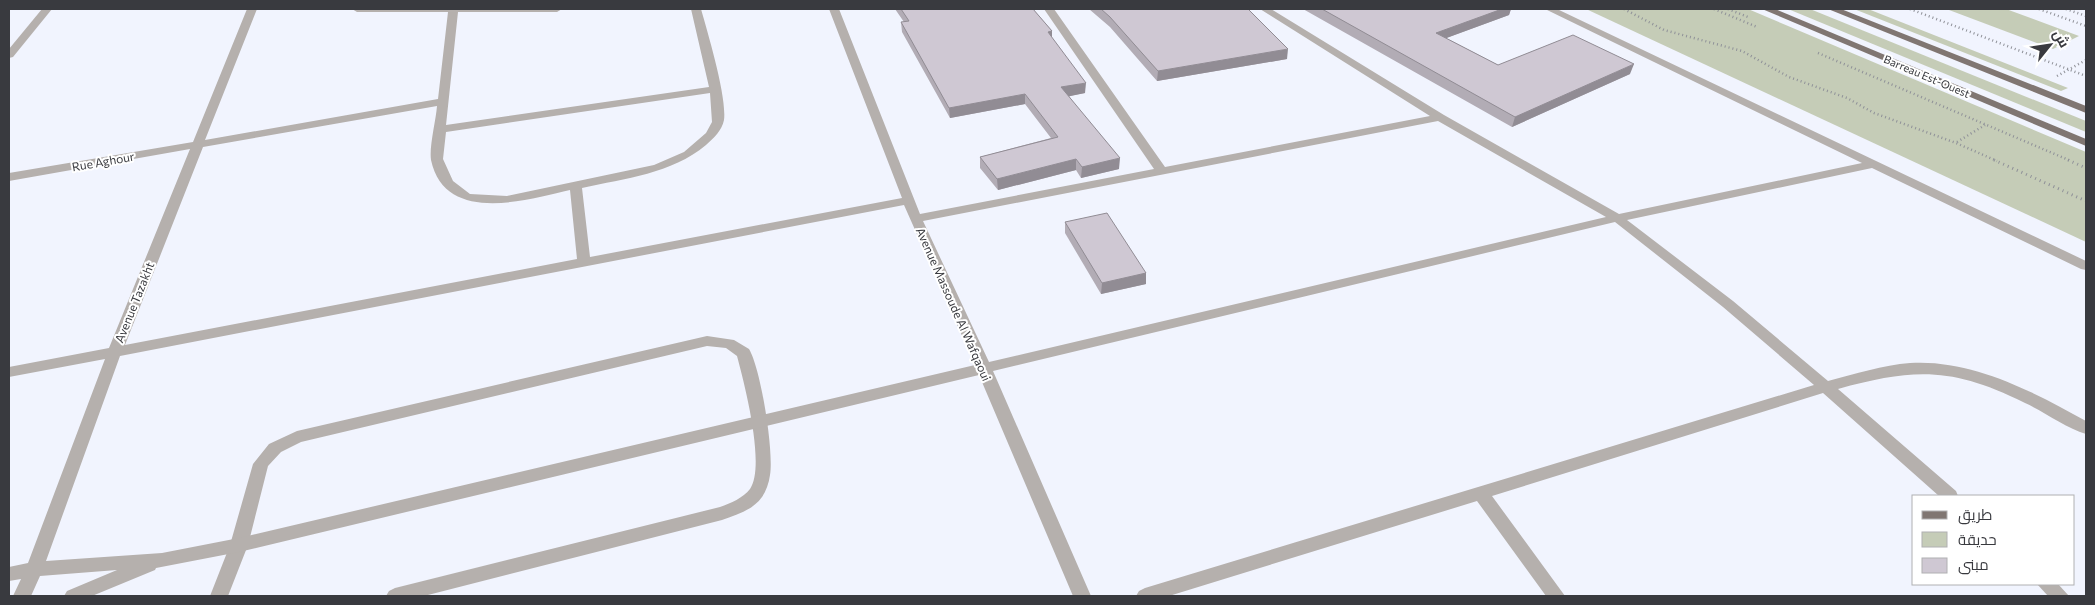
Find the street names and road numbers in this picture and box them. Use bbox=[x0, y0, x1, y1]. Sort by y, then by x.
street label: Barreau Est-Ouest bbox=[1882, 52, 1972, 100]
street label: Rue Aghour bbox=[71, 149, 136, 173]
street label: Avenue Massoude Al Wafqaoui bbox=[914, 225, 994, 383]
street label: Avenue Tazakht bbox=[111, 260, 157, 344]

